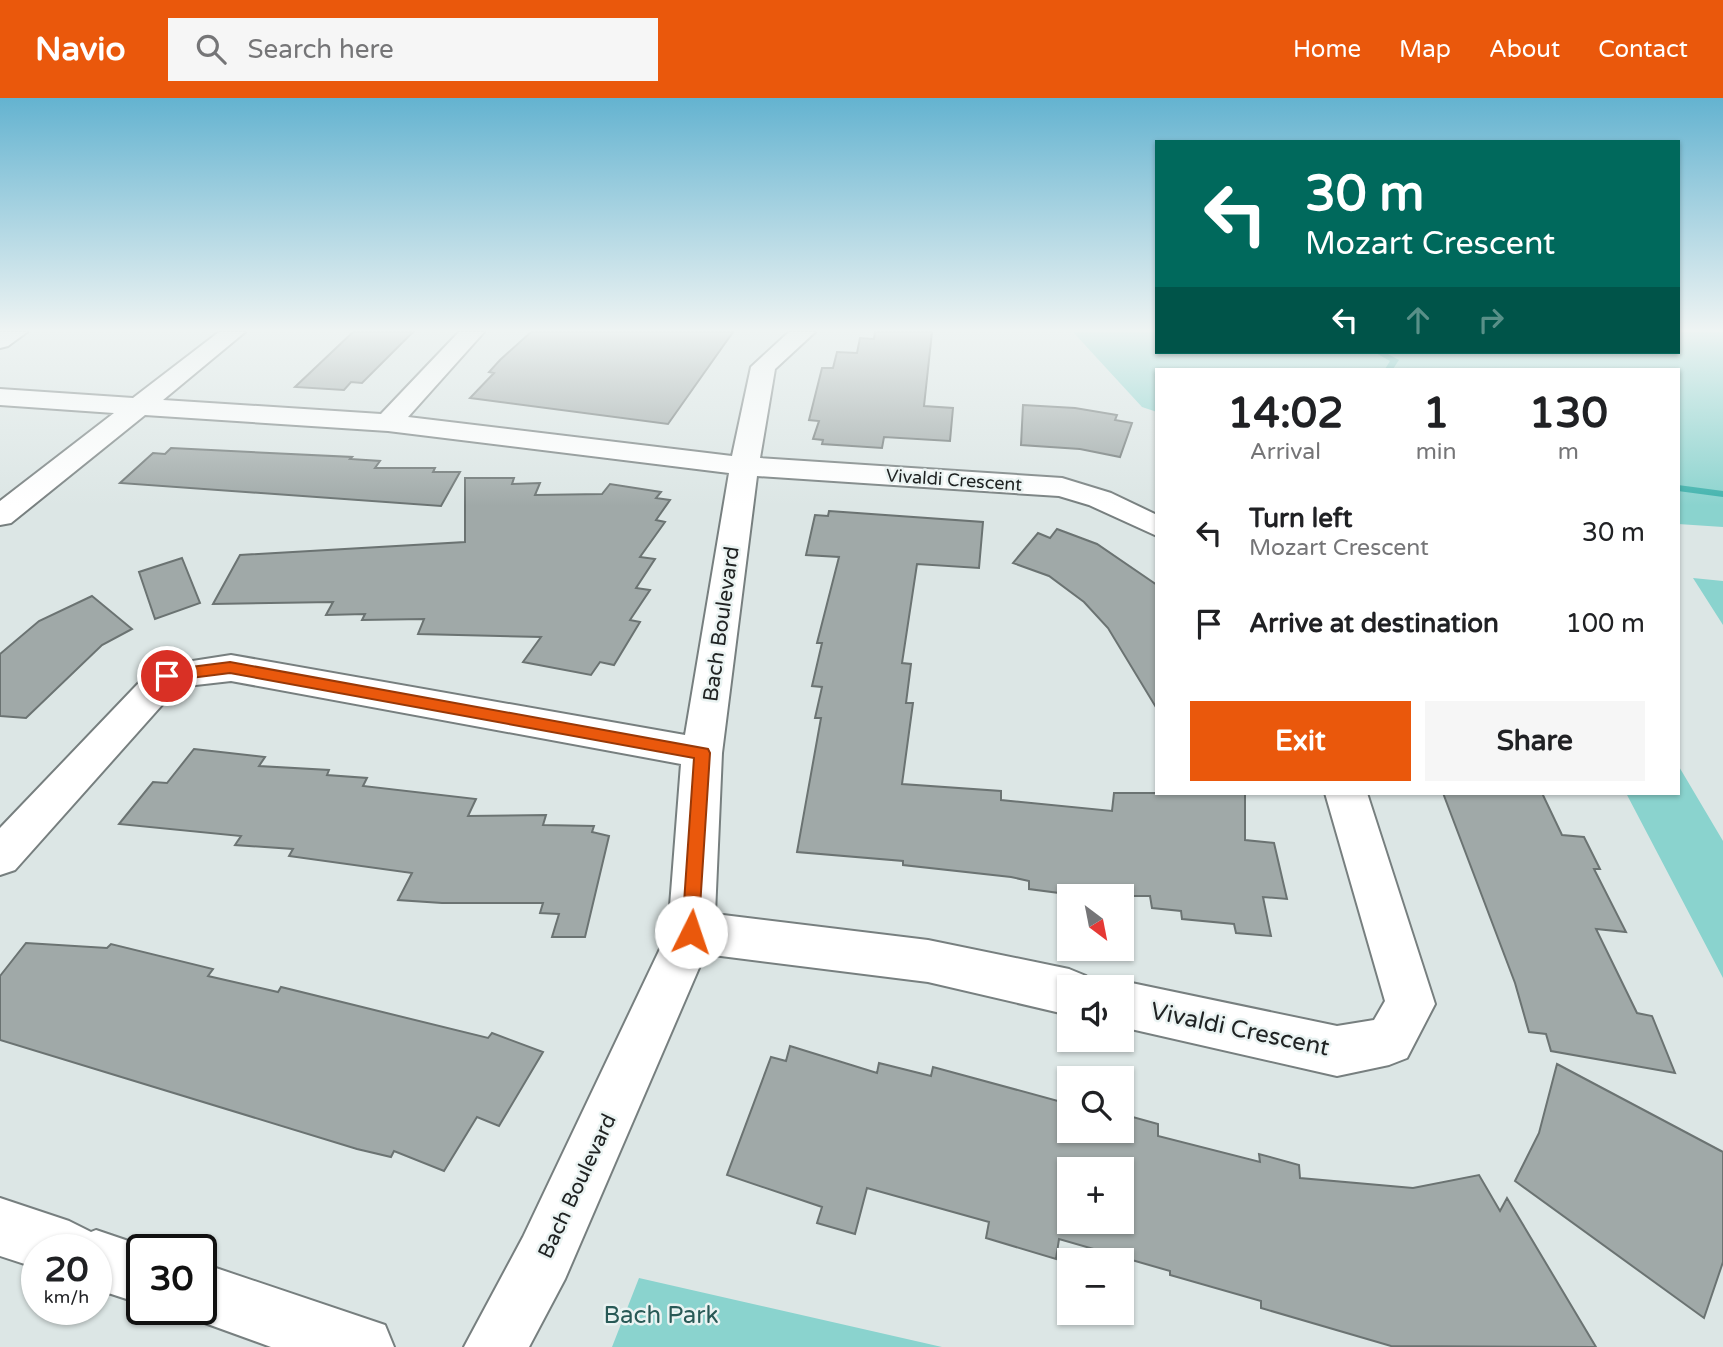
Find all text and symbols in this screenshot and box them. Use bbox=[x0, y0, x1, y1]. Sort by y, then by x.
search box bbox=[168, 18, 658, 81]
text: Navio bbox=[35, 30, 126, 69]
icon: search bbox=[192, 30, 230, 68]
text: Search here bbox=[248, 34, 394, 65]
text: Home bbox=[1293, 35, 1361, 64]
text: Map bbox=[1399, 35, 1451, 64]
text: About bbox=[1489, 35, 1560, 64]
text: Contact bbox=[1598, 35, 1688, 64]
text: 30 m bbox=[1305, 165, 1424, 224]
icon: left bbox=[1190, 168, 1281, 259]
text: Mozart Crescent bbox=[1305, 225, 1555, 263]
icon: left bbox=[1326, 301, 1364, 339]
icon: ahead bbox=[1399, 301, 1437, 339]
icon: right bbox=[1472, 301, 1510, 339]
text: 14:02 bbox=[1227, 388, 1344, 439]
text: 1 bbox=[1423, 388, 1449, 439]
text: 130 bbox=[1529, 388, 1608, 439]
text: Arrival bbox=[1250, 438, 1321, 466]
text: min bbox=[1416, 438, 1457, 466]
text: m bbox=[1558, 438, 1579, 466]
street label: Vivaldi Crescent bbox=[885, 464, 1023, 496]
text: Turn left bbox=[1249, 503, 1352, 534]
icon: left bbox=[1190, 514, 1228, 552]
text: 30 m bbox=[1582, 517, 1645, 548]
text: Mozart Crescent bbox=[1249, 534, 1429, 562]
street label: Bach Boulevard bbox=[698, 545, 745, 703]
icon: arrive bbox=[1190, 605, 1228, 643]
text: Arrive at destination bbox=[1249, 608, 1499, 639]
text: 100 m bbox=[1565, 608, 1645, 639]
pin bbox=[137, 646, 197, 706]
icon: arrive bbox=[148, 657, 186, 695]
button: Exit bbox=[1190, 701, 1411, 781]
button: Share bbox=[1425, 701, 1645, 781]
north arrow bbox=[1057, 884, 1134, 961]
map controls bbox=[1057, 884, 1134, 1325]
position arrow bbox=[654, 895, 728, 969]
button: sound bbox=[1057, 975, 1134, 1052]
street label: Vivaldi Crescent bbox=[1148, 996, 1332, 1063]
button: search bbox=[1057, 1066, 1134, 1143]
street label: Bach Boulevard bbox=[533, 1110, 622, 1262]
button: + bbox=[1057, 1157, 1134, 1234]
speed limit sign: 30 bbox=[126, 1234, 217, 1325]
button: − bbox=[1057, 1248, 1134, 1325]
text: 20 bbox=[45, 1249, 88, 1291]
text: km/h bbox=[44, 1286, 89, 1308]
park label: Bach Park bbox=[603, 1301, 719, 1330]

